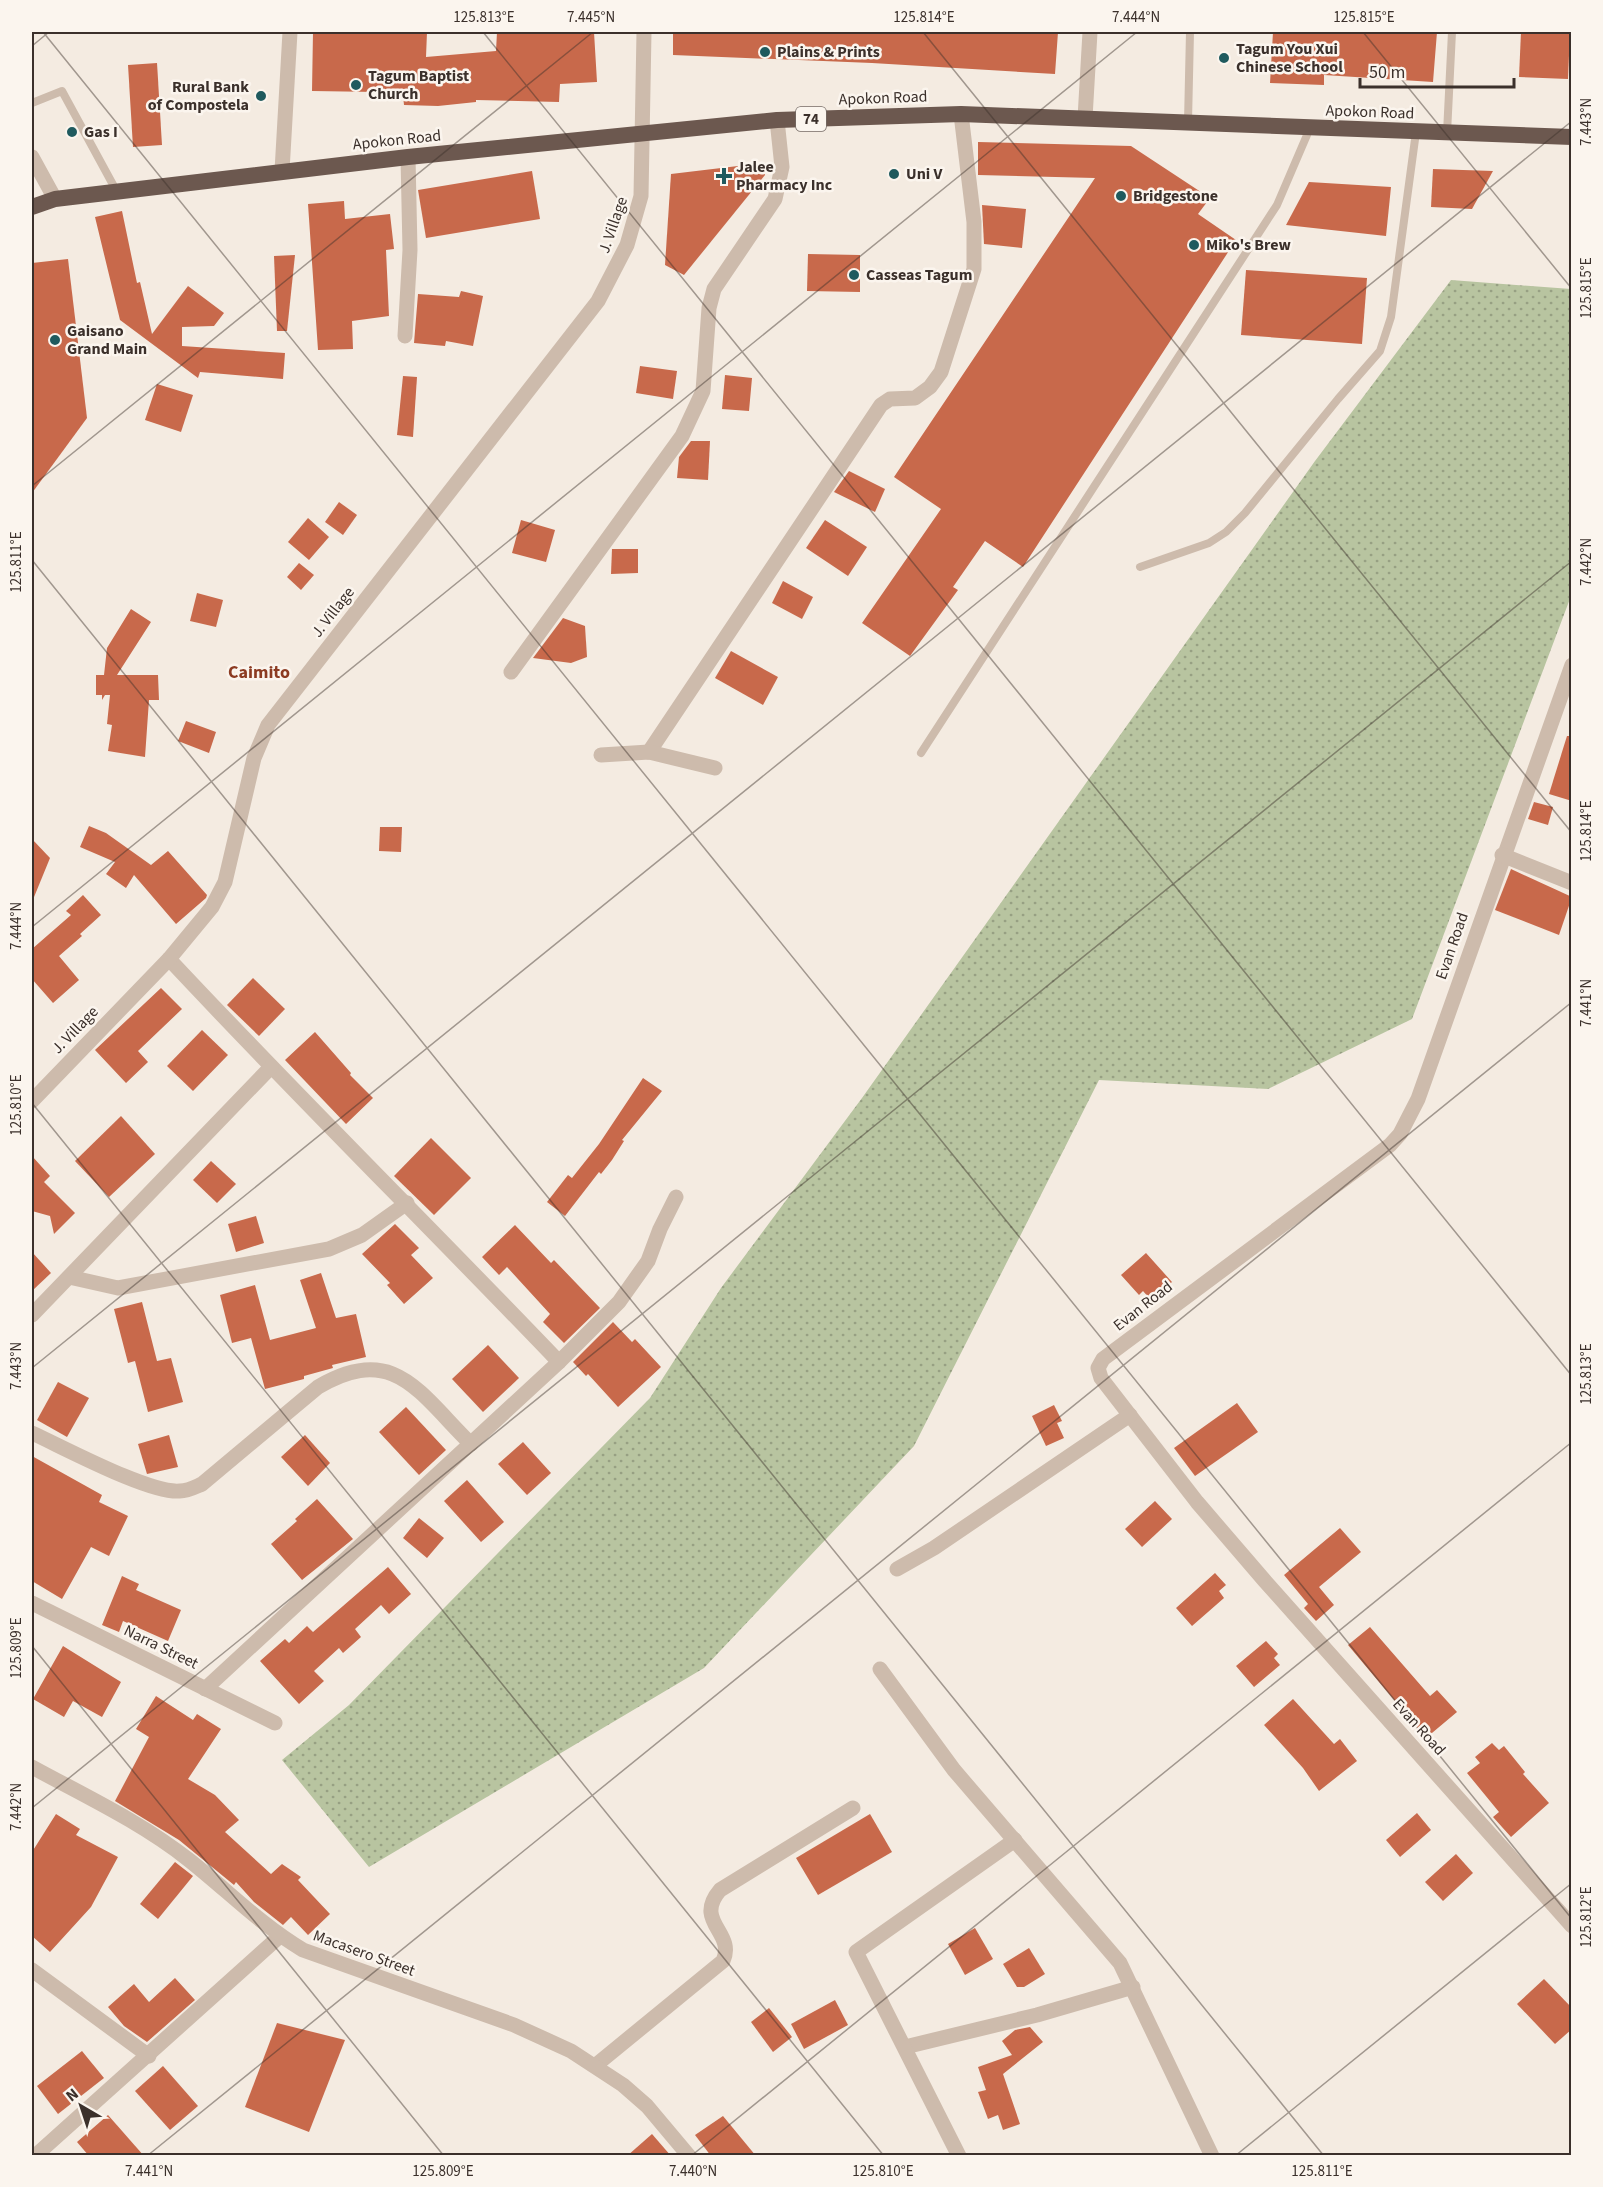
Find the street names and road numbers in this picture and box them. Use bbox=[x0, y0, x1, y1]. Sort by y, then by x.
street label: Apokon Road bbox=[838, 85, 928, 111]
street label: Apokon Road bbox=[1325, 99, 1415, 125]
road number: 74 bbox=[796, 107, 826, 131]
street label: Apokon Road bbox=[352, 124, 442, 156]
street label: J. Village bbox=[593, 194, 633, 256]
street label: J. Village bbox=[306, 582, 360, 642]
street label: Evan Road bbox=[1430, 909, 1474, 983]
street label: J. Village bbox=[47, 1001, 103, 1059]
street label: Evan Road bbox=[1109, 1276, 1177, 1336]
street label: Narra Street bbox=[120, 1619, 203, 1675]
street label: Evan Road bbox=[1387, 1694, 1451, 1760]
street label: Macasero Street bbox=[310, 1924, 419, 1982]

